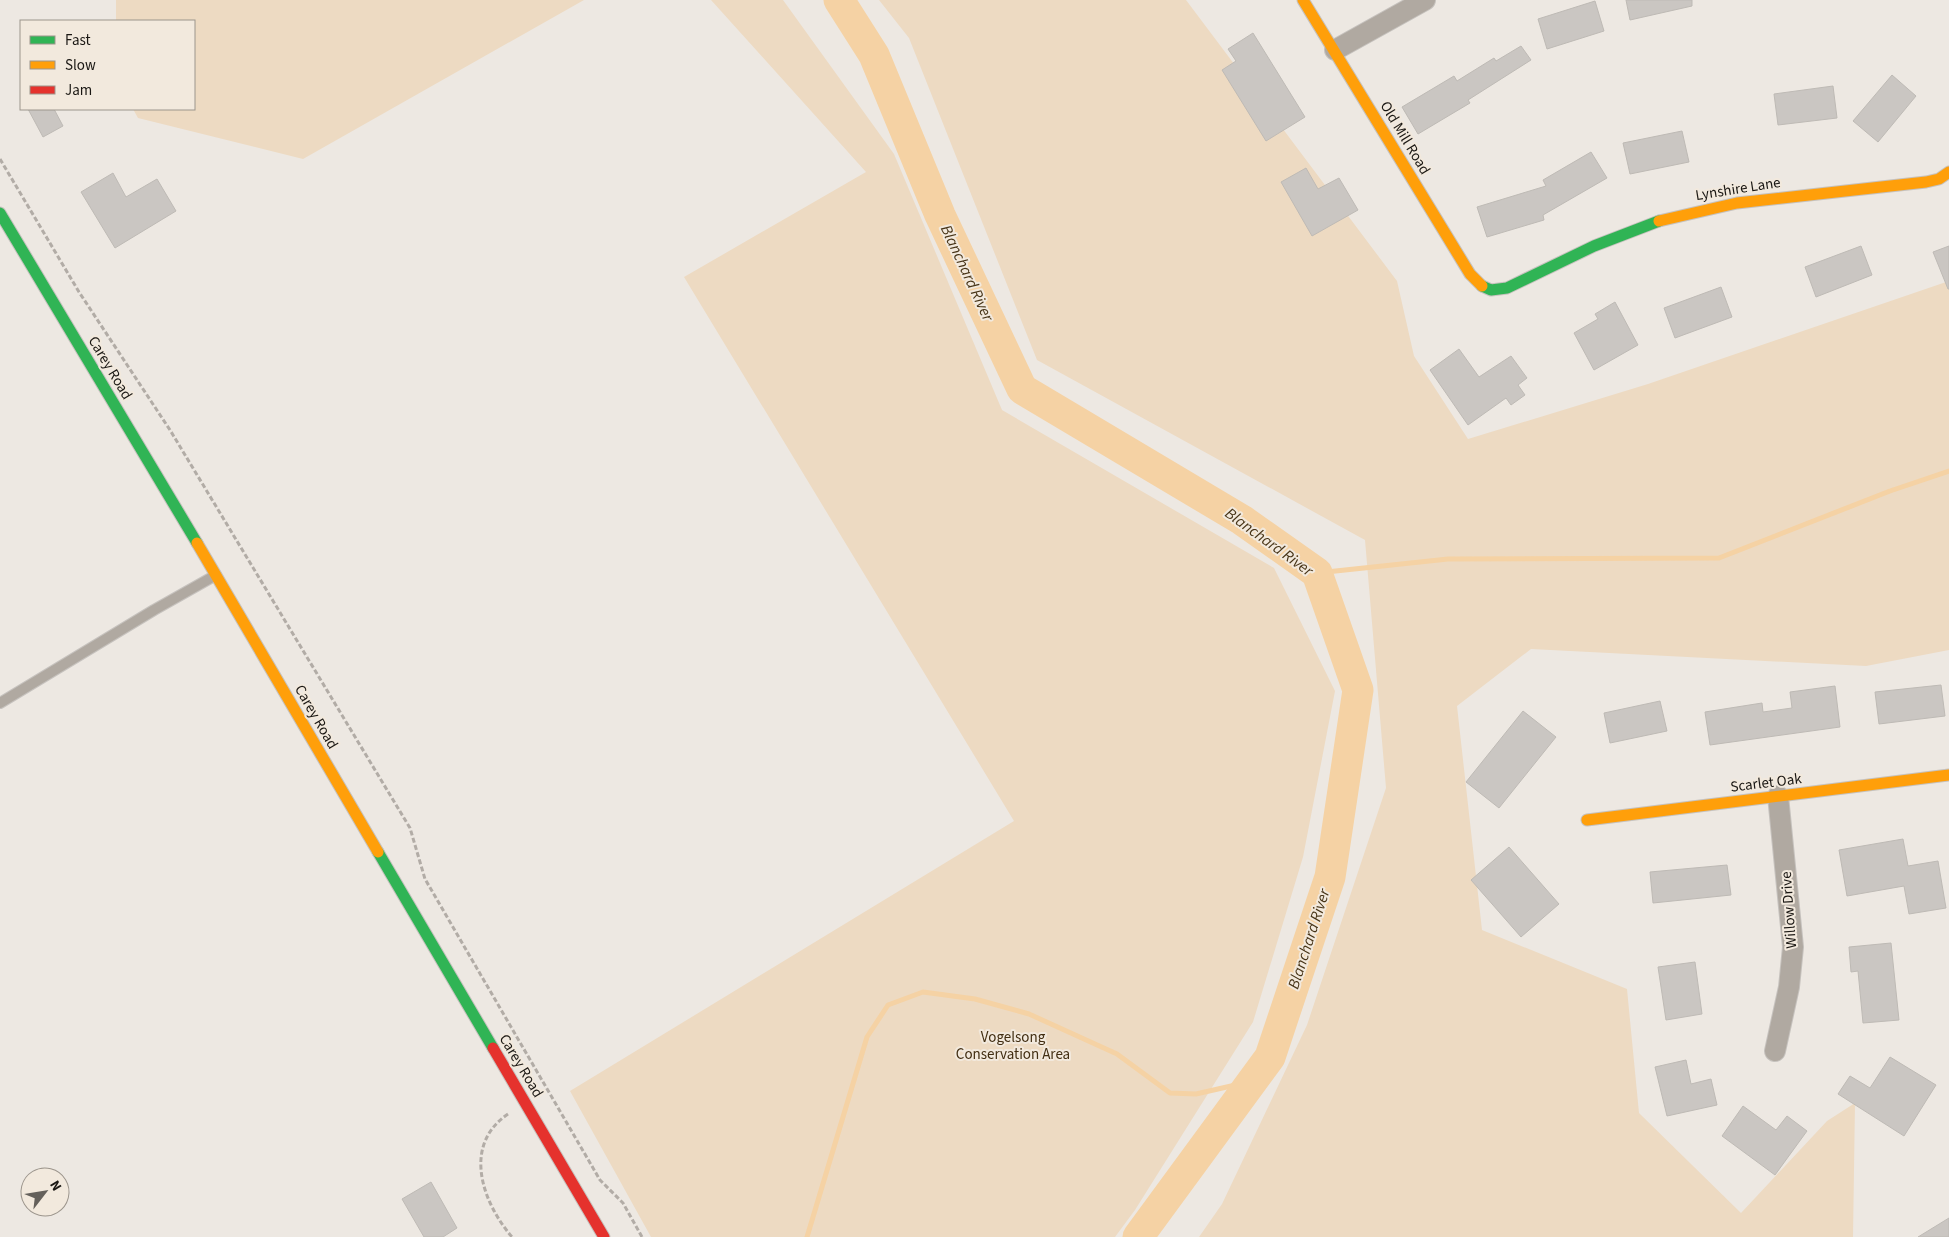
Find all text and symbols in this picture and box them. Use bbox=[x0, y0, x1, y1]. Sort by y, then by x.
legend bbox=[20, 20, 195, 110]
text: Fast bbox=[65, 30, 91, 51]
text: Slow bbox=[65, 55, 96, 76]
text: Jam bbox=[65, 80, 92, 101]
street label: Old Mill Road bbox=[1375, 97, 1435, 179]
street label: Lynshire Lane bbox=[1694, 172, 1782, 206]
water label: Blanchard River bbox=[935, 221, 1000, 326]
street label: Carey Road bbox=[83, 332, 137, 404]
water label: Blanchard River bbox=[1220, 503, 1319, 582]
street label: Carey Road bbox=[289, 681, 343, 753]
street label: Scarlet Oak bbox=[1729, 768, 1803, 798]
street label: Willow Drive bbox=[1776, 871, 1802, 949]
water label: Blanchard River bbox=[1282, 885, 1336, 992]
park label: Vogelsong Conservation Area bbox=[956, 1027, 1070, 1065]
street label: Carey Road bbox=[494, 1030, 548, 1102]
north arrow bbox=[20, 1167, 70, 1217]
text: N bbox=[44, 1177, 66, 1195]

